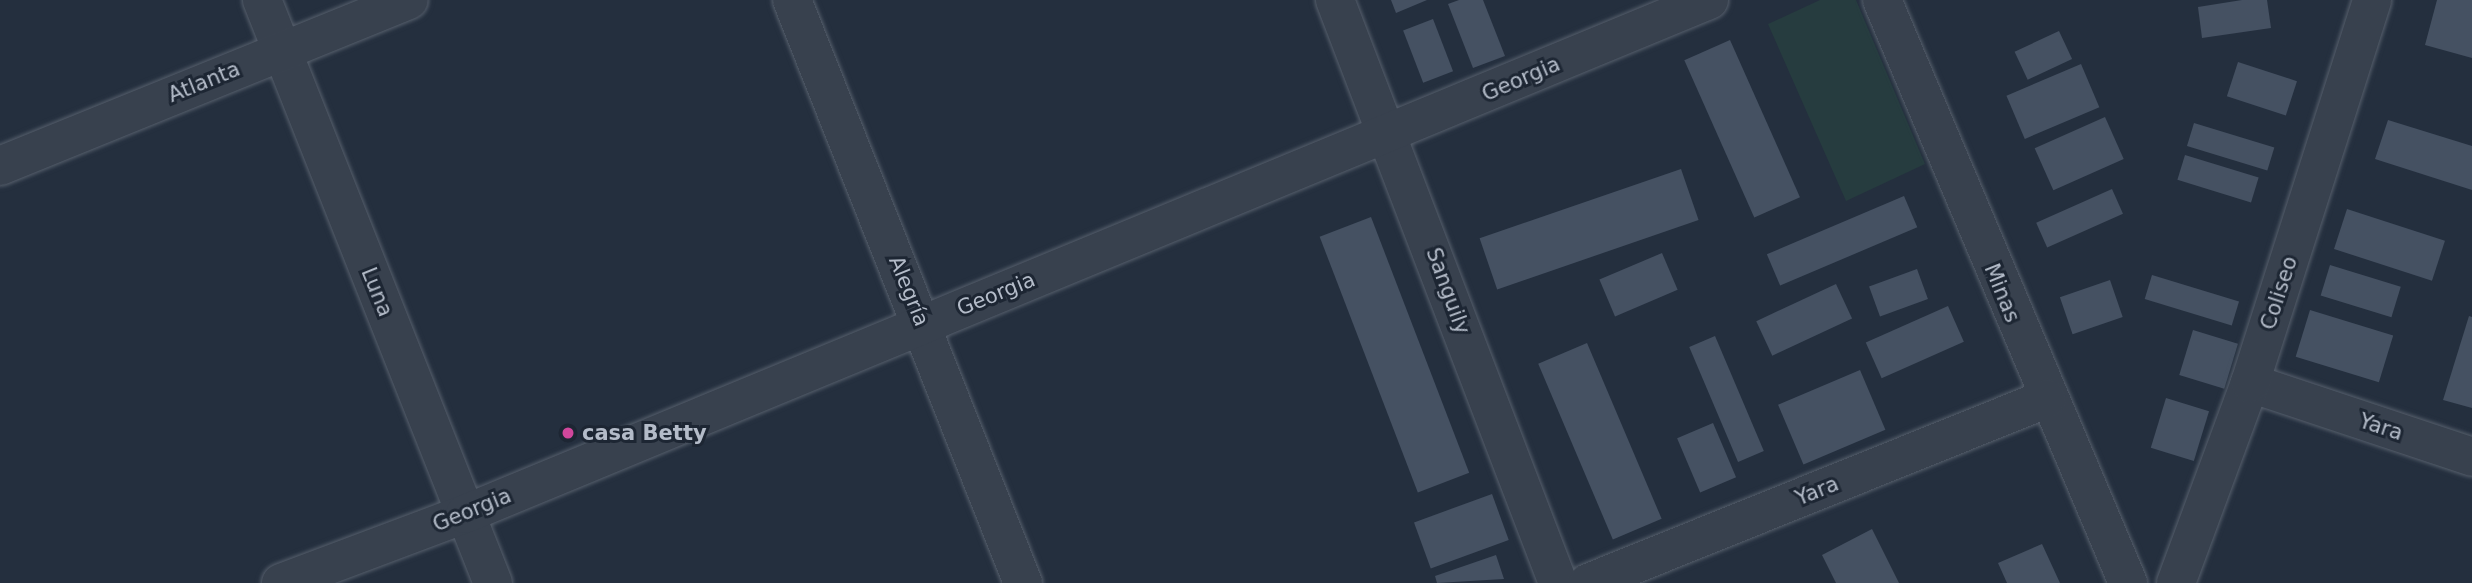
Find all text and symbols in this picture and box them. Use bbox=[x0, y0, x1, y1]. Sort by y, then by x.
street label: Georgia bbox=[1478, 51, 1564, 107]
street label: Atlanta bbox=[164, 56, 244, 108]
street label: Sanguily bbox=[1421, 244, 1475, 338]
street label: Alegría bbox=[883, 252, 935, 330]
street label: Coliseo bbox=[2255, 253, 2303, 333]
street label: Minas bbox=[1979, 260, 2025, 326]
street label: Luna bbox=[356, 264, 398, 320]
street label: Georgia bbox=[953, 267, 1039, 321]
street label: Yara bbox=[2356, 408, 2406, 446]
place label: casa Betty bbox=[582, 420, 707, 446]
marker: casa Betty bbox=[560, 425, 576, 441]
street label: Yara bbox=[1792, 471, 1842, 511]
street label: Georgia bbox=[429, 483, 515, 537]

